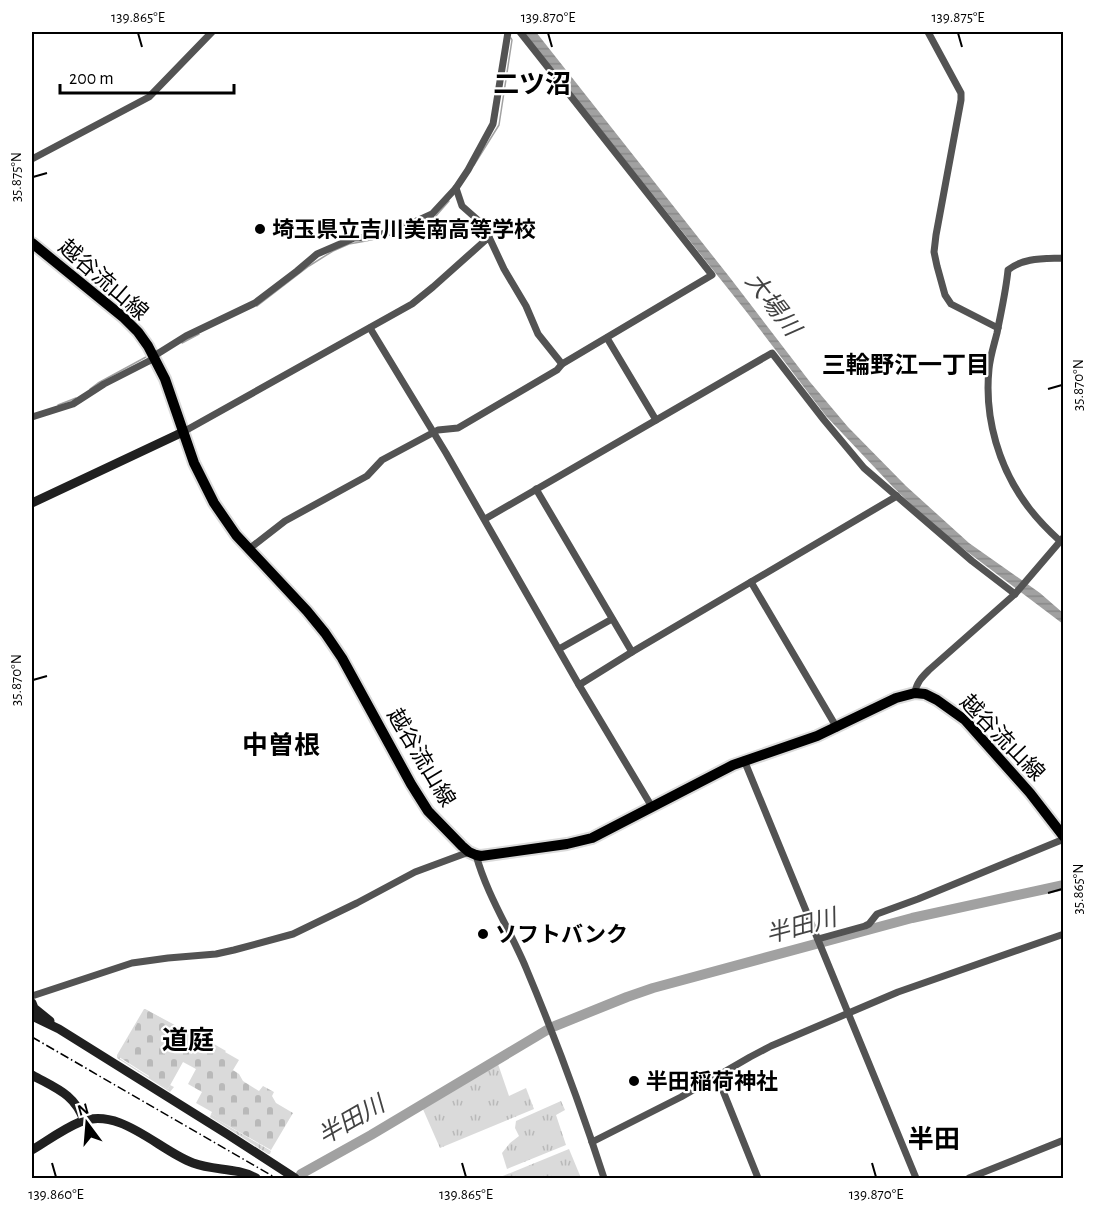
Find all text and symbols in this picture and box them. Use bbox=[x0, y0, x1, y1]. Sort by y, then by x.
text: 139.865°E bbox=[111, 10, 165, 25]
text: 139.870°E bbox=[521, 10, 575, 25]
text: 139.875°E bbox=[931, 10, 985, 25]
scale bar bbox=[60, 57, 234, 95]
text: 200 m bbox=[69, 70, 114, 88]
district label: 二ツ沼 bbox=[493, 71, 571, 98]
text: 35.875°N bbox=[9, 152, 24, 202]
place label: 埼玉県立吉川美南高等学校 bbox=[272, 218, 536, 241]
marker: 埼玉県立吉川美南高等学校 bbox=[253, 222, 267, 236]
street label: 越谷流山線 bbox=[55, 235, 153, 324]
water label: 大場川 bbox=[741, 268, 807, 343]
district label: 三輪野江一丁目 bbox=[822, 352, 990, 378]
text: 35.870°N bbox=[1071, 359, 1086, 411]
text: 35.870°N bbox=[9, 654, 24, 706]
street label: 越谷流山線 bbox=[956, 690, 1049, 785]
street label: 越谷流山線 bbox=[383, 704, 460, 810]
district label: 中曽根 bbox=[242, 731, 320, 759]
text: 35.865°N bbox=[1071, 864, 1086, 914]
water label: 半田川 bbox=[763, 903, 842, 948]
place label: ソフトバンク bbox=[495, 923, 628, 946]
marker: ソフトバンク bbox=[476, 927, 490, 941]
district label: 道庭 bbox=[162, 1026, 214, 1054]
place label: 半田稲荷神社 bbox=[646, 1070, 778, 1093]
marker: 半田稲荷神社 bbox=[627, 1074, 641, 1088]
water label: 半田川 bbox=[313, 1089, 391, 1149]
north arrow bbox=[57, 1093, 117, 1153]
text: N bbox=[76, 1100, 91, 1119]
district label: 半田 bbox=[908, 1125, 960, 1153]
text: 139.860°E bbox=[28, 1187, 84, 1202]
text: 139.865°E bbox=[439, 1187, 493, 1202]
text: 139.870°E bbox=[849, 1187, 903, 1202]

